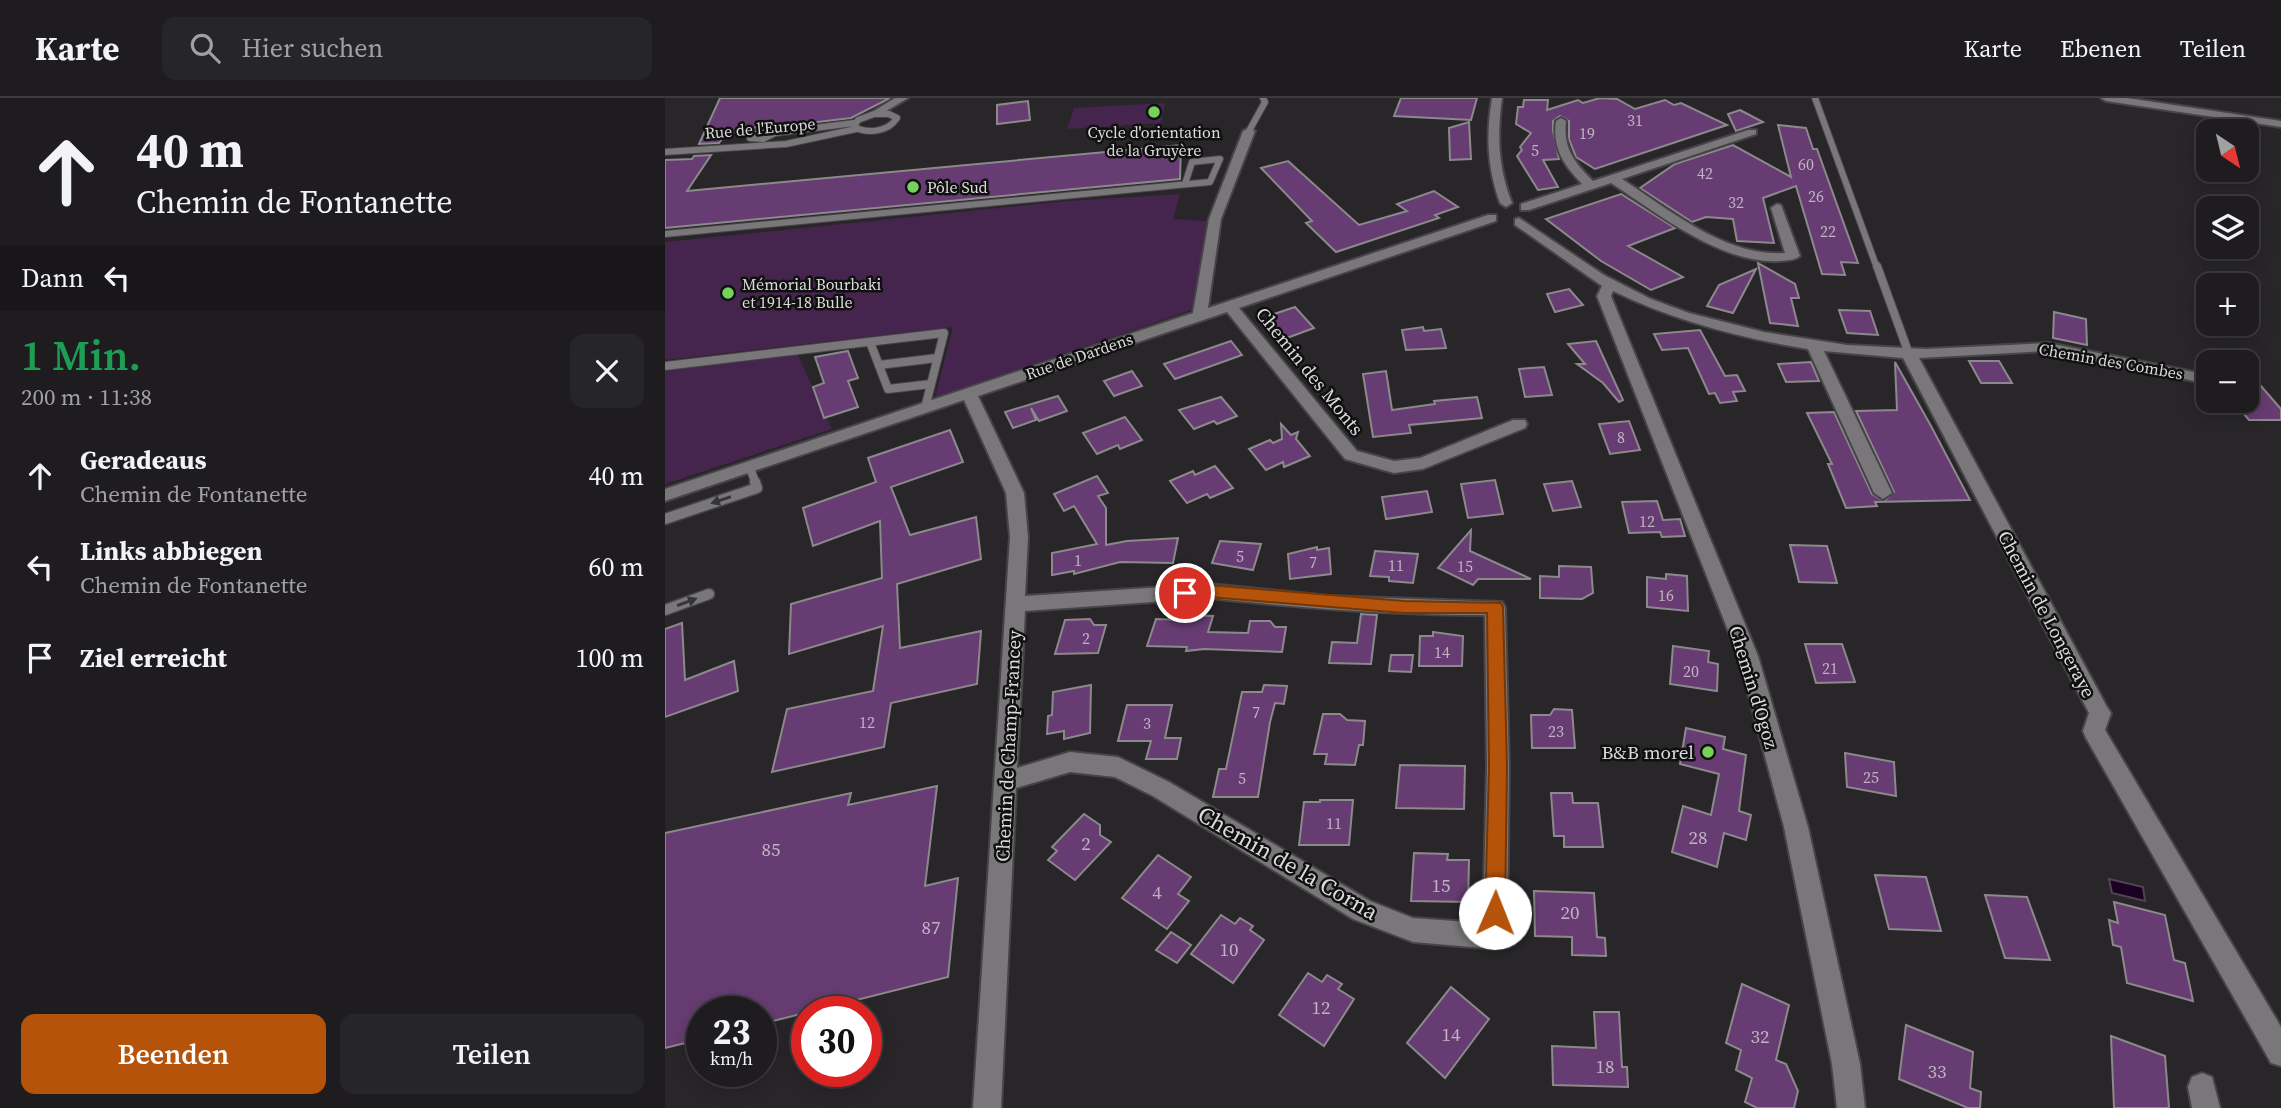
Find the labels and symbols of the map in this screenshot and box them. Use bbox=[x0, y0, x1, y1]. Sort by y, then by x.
marker: Cycle d'orientation de la Gruyère bbox=[1146, 104, 1162, 120]
house number: 31 bbox=[1627, 109, 1643, 131]
street label: Rue de l'Europe bbox=[704, 112, 816, 144]
north arrow bbox=[2196, 119, 2259, 182]
place label: Cycle d'orientation de la Gruyère bbox=[1087, 121, 1221, 161]
house number: 19 bbox=[1579, 122, 1595, 144]
house number: 5 bbox=[1531, 139, 1539, 161]
house number: 60 bbox=[1798, 153, 1814, 175]
house number: 42 bbox=[1697, 162, 1713, 184]
place label: Pôle Sud bbox=[927, 176, 988, 198]
marker: Pôle Sud bbox=[905, 179, 921, 195]
house number: 26 bbox=[1808, 185, 1824, 207]
house number: 32 bbox=[1728, 191, 1744, 213]
house number: 22 bbox=[1820, 220, 1836, 242]
place label: Mémorial Bourbaki et 1914-18 Bulle bbox=[742, 273, 881, 313]
marker: Mémorial Bourbaki et 1914-18 Bulle bbox=[720, 285, 736, 301]
street label: Chemin des Monts bbox=[1250, 301, 1370, 441]
street label: Rue de Dardens bbox=[1022, 327, 1136, 385]
street label: Chemin des Combes bbox=[2037, 337, 2185, 385]
house number: 8 bbox=[1617, 426, 1625, 448]
one-way arrow bbox=[710, 495, 731, 506]
house number: 12 bbox=[1639, 510, 1655, 532]
street label: Chemin de Longeraye bbox=[1992, 526, 2102, 702]
house number: 5 bbox=[1236, 545, 1244, 567]
house number: 1 bbox=[1074, 549, 1082, 571]
house number: 7 bbox=[1309, 551, 1317, 573]
house number: 11 bbox=[1388, 554, 1404, 576]
house number: 15 bbox=[1457, 555, 1473, 577]
pin bbox=[1155, 563, 1215, 623]
house number: 16 bbox=[1658, 584, 1674, 606]
one-way arrow bbox=[677, 596, 698, 607]
street label: Chemin d'Ogoz bbox=[1723, 622, 1785, 752]
house number: 2 bbox=[1082, 627, 1090, 649]
street label: Chemin de Champ-Francey bbox=[989, 629, 1027, 862]
house number: 14 bbox=[1434, 641, 1450, 663]
house number: 21 bbox=[1822, 657, 1838, 679]
house number: 20 bbox=[1683, 660, 1699, 682]
house number: 7 bbox=[1252, 701, 1260, 723]
house number: 12 bbox=[859, 711, 875, 733]
house number: 3 bbox=[1143, 712, 1151, 734]
house number: 23 bbox=[1548, 720, 1564, 742]
place label: B&B morel bbox=[1601, 739, 1694, 765]
marker: B&B morel bbox=[1700, 744, 1716, 760]
house number: 25 bbox=[1863, 766, 1879, 788]
house number: 5 bbox=[1238, 767, 1246, 789]
street label: Chemin de la Corna bbox=[1192, 798, 1384, 928]
house number: 11 bbox=[1326, 812, 1342, 834]
house number: 28 bbox=[1688, 824, 1708, 850]
house number: 2 bbox=[1081, 830, 1091, 856]
house number: 85 bbox=[761, 836, 781, 862]
house number: 15 bbox=[1431, 872, 1451, 898]
position arrow bbox=[1458, 876, 1532, 950]
house number: 4 bbox=[1152, 879, 1162, 905]
house number: 20 bbox=[1560, 899, 1580, 925]
house number: 87 bbox=[921, 914, 941, 940]
house number: 10 bbox=[1219, 936, 1239, 962]
house number: 12 bbox=[1311, 994, 1331, 1020]
speed limit sign: 30 bbox=[791, 996, 882, 1087]
house number: 14 bbox=[1441, 1021, 1461, 1047]
house number: 32 bbox=[1750, 1023, 1770, 1049]
house number: 18 bbox=[1595, 1053, 1615, 1079]
house number: 33 bbox=[1927, 1058, 1947, 1084]

